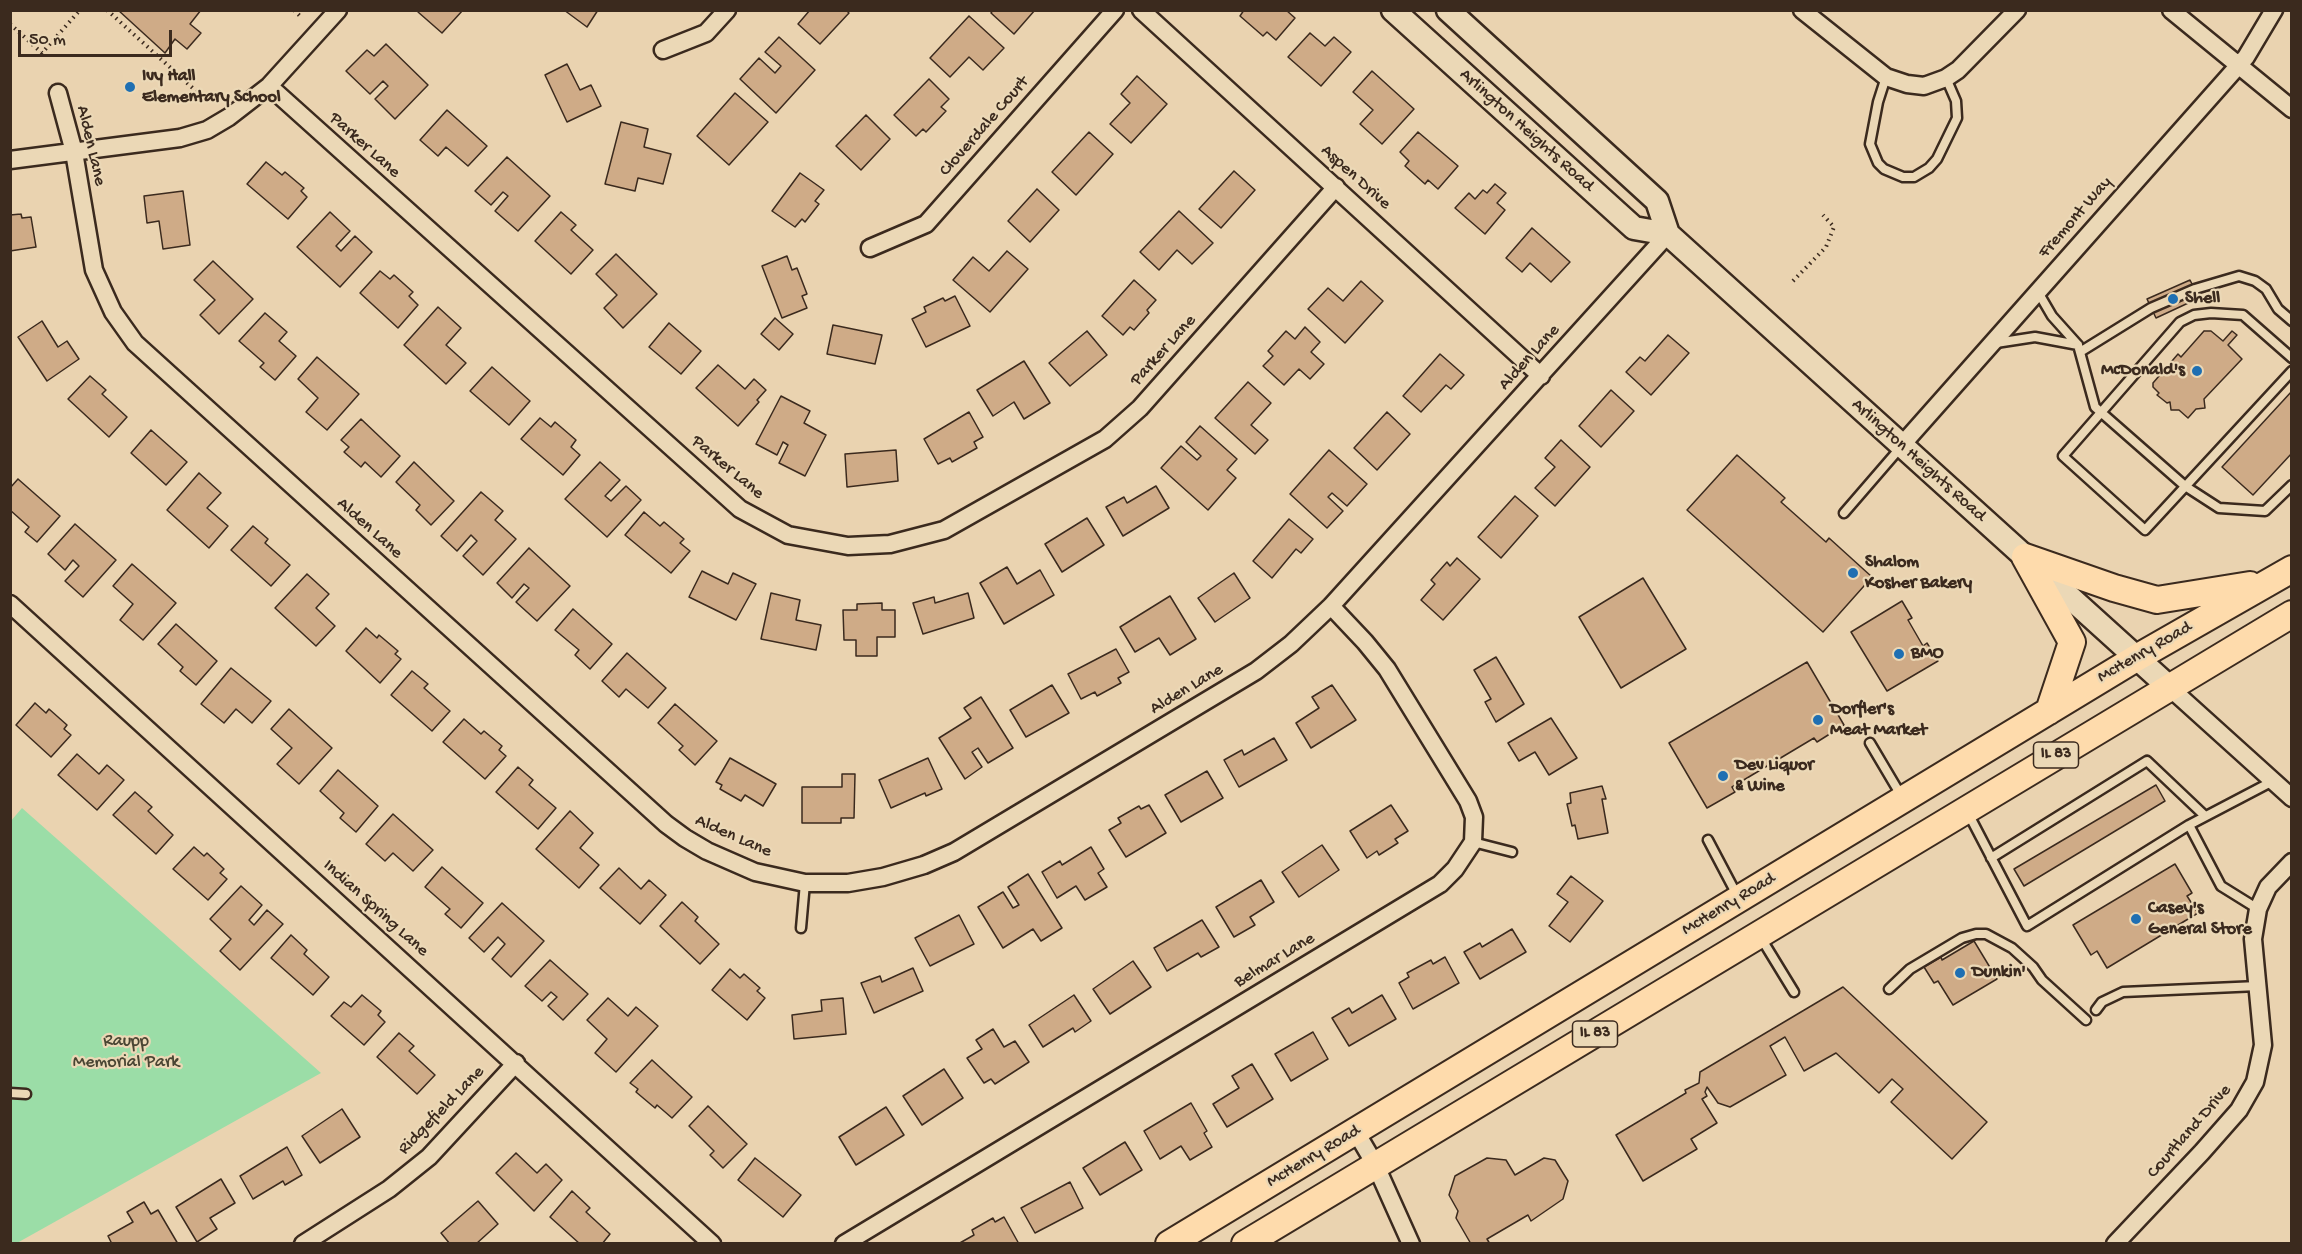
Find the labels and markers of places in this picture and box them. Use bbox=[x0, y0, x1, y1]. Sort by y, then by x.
place label: Ivy Hall Elementary School bbox=[142, 66, 281, 109]
marker: Ivy Hall Elementary School bbox=[123, 80, 137, 94]
place label: Shell bbox=[2185, 288, 2220, 310]
marker: Shell bbox=[2166, 292, 2180, 306]
place label: McDonald's bbox=[2101, 360, 2185, 382]
marker: McDonald's bbox=[2190, 364, 2204, 378]
place label: Shalom Kosher Bakery bbox=[1865, 552, 1972, 594]
marker: Shalom Kosher Bakery bbox=[1846, 566, 1860, 580]
place label: BMO bbox=[1911, 643, 1944, 665]
marker: BMO bbox=[1892, 647, 1906, 661]
place label: Dorfler's Meat Market bbox=[1830, 699, 1927, 742]
marker: Dorfler's Meat Market bbox=[1811, 713, 1825, 727]
place label: Dev Liquor & Wine bbox=[1735, 755, 1814, 798]
marker: Dev Liquor & Wine bbox=[1716, 769, 1730, 783]
place label: Casey's General Store bbox=[2148, 898, 2252, 940]
marker: Casey's General Store bbox=[2129, 912, 2143, 926]
place label: Dunkin' bbox=[1972, 962, 2026, 984]
marker: Dunkin' bbox=[1953, 966, 1967, 980]

